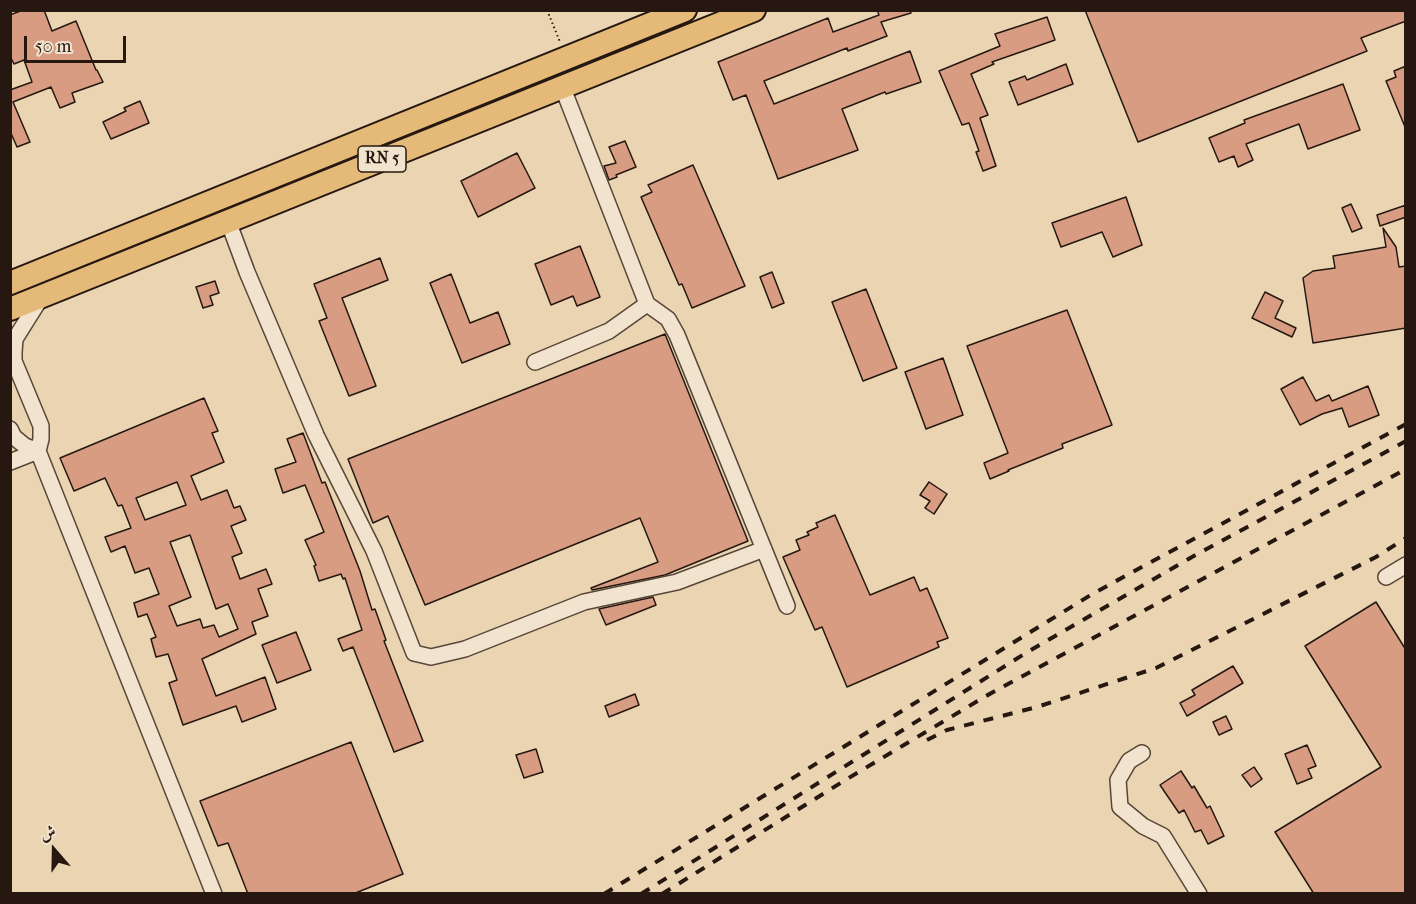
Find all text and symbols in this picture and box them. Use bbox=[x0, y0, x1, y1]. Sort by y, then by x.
scale bar bbox=[27, 24, 129, 62]
text: 50 m bbox=[35, 36, 71, 57]
road number: RN 5 bbox=[358, 146, 406, 172]
north arrow bbox=[24, 820, 84, 880]
text: ش bbox=[37, 821, 58, 844]

